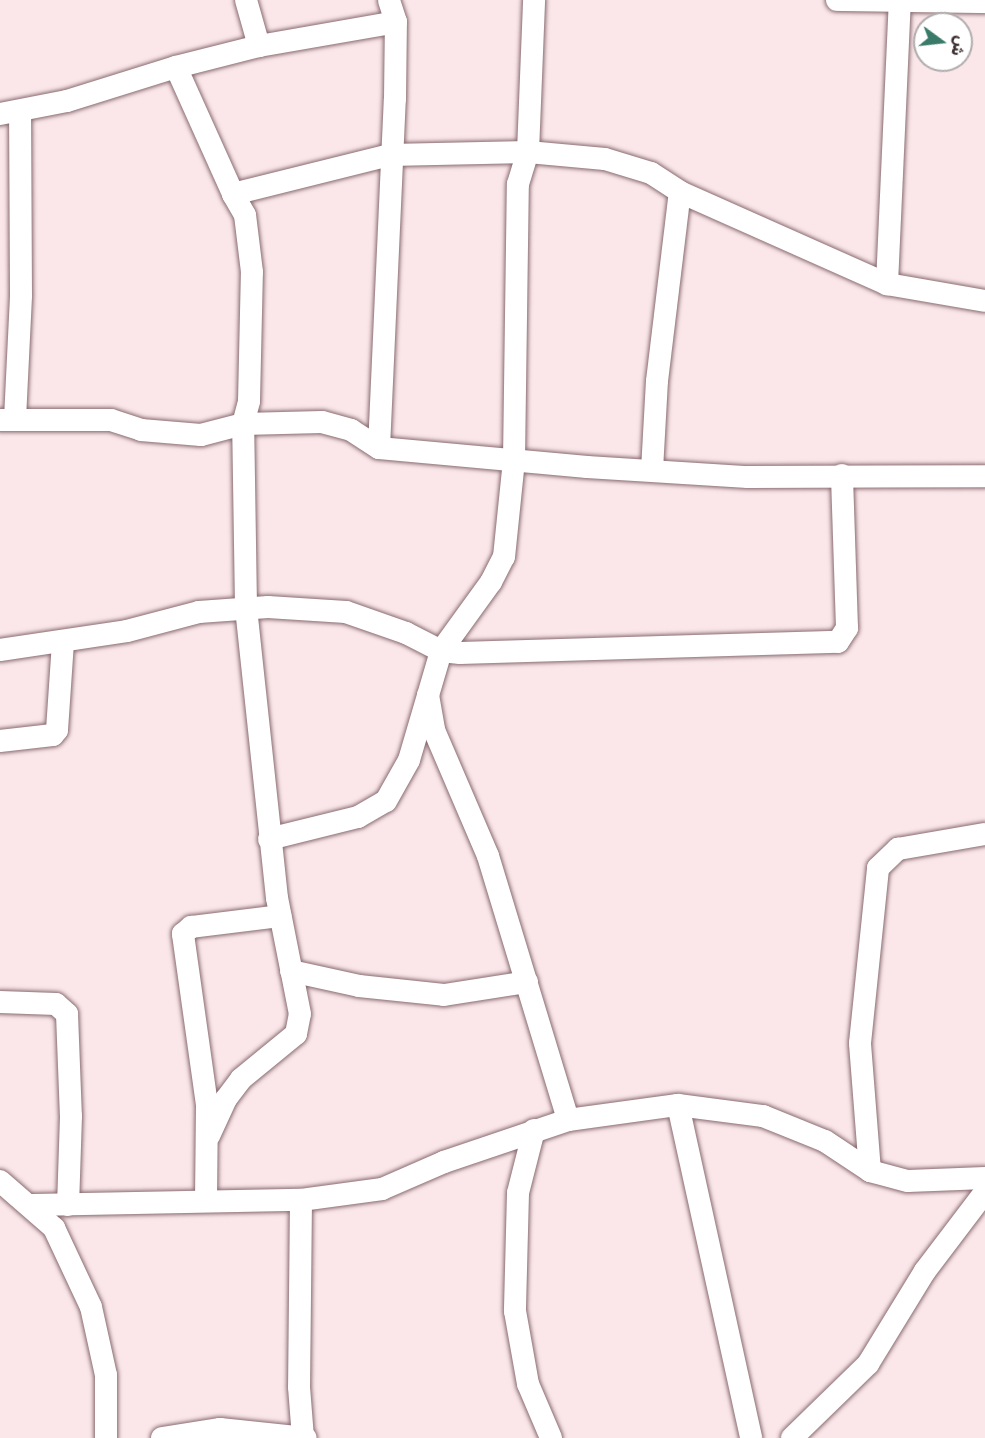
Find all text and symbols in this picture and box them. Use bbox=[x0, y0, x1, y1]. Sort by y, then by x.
north arrow bbox=[913, 12, 973, 72]
text: ش bbox=[947, 34, 971, 59]

